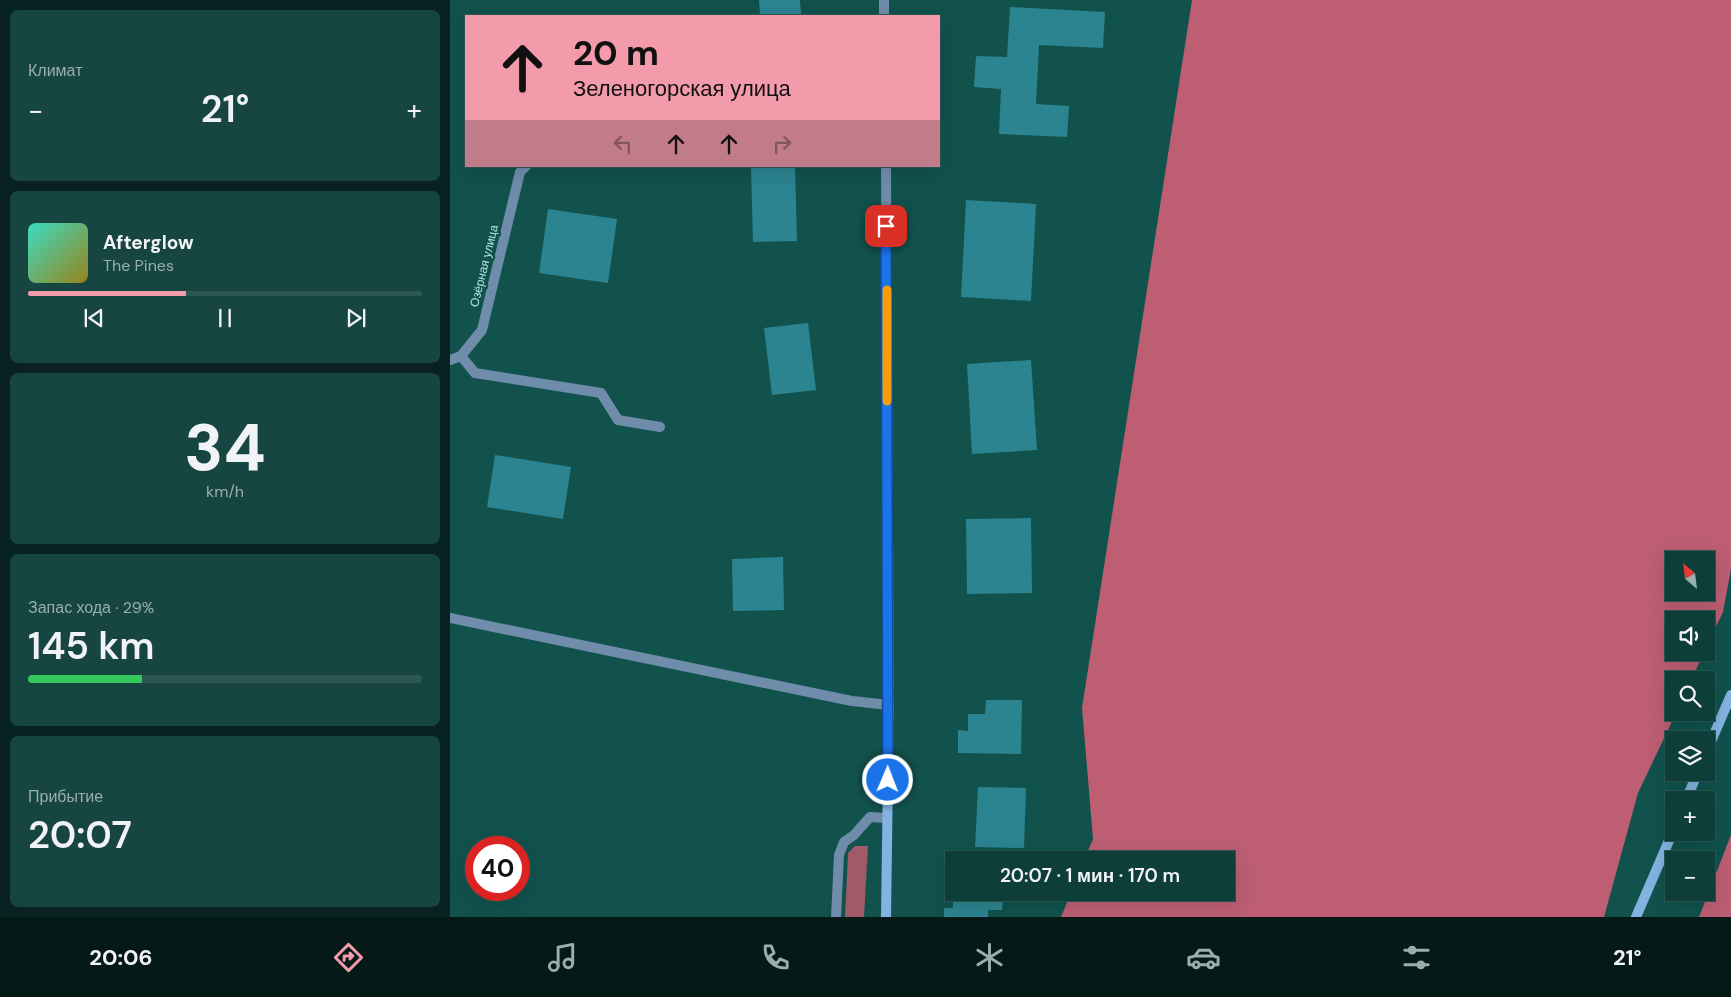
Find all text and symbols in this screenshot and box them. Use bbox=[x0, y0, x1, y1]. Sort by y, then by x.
text: 20 m bbox=[573, 30, 659, 76]
icon: ahead bbox=[490, 35, 555, 100]
text: Климат bbox=[28, 60, 82, 81]
text: Зеленогорская улица bbox=[573, 74, 791, 103]
text: 21° bbox=[201, 84, 249, 134]
text: − bbox=[28, 92, 43, 129]
text: + bbox=[407, 92, 422, 129]
icon: left bbox=[609, 130, 637, 158]
icon: ahead bbox=[662, 130, 690, 158]
icon: ahead bbox=[715, 130, 743, 158]
icon: right bbox=[768, 130, 796, 158]
pin bbox=[865, 205, 907, 247]
icon: arrive bbox=[872, 212, 900, 240]
street label: Озёрная улица bbox=[466, 223, 502, 309]
text: Afterglow bbox=[103, 230, 194, 255]
text: The Pines bbox=[103, 255, 174, 276]
icon: previous bbox=[80, 304, 108, 332]
icon: pause bbox=[211, 304, 239, 332]
icon: next bbox=[342, 304, 370, 332]
text: 34 bbox=[184, 406, 266, 490]
text: km/h bbox=[206, 481, 244, 502]
north arrow bbox=[1665, 551, 1715, 601]
map controls bbox=[1665, 551, 1715, 901]
text: Запас хода · 29% bbox=[28, 597, 154, 618]
button: sound bbox=[1665, 611, 1715, 661]
text: 145 km bbox=[28, 621, 155, 671]
button: search bbox=[1665, 671, 1715, 721]
button: layers bbox=[1665, 731, 1715, 781]
position arrow bbox=[861, 753, 913, 805]
text: Прибытие bbox=[28, 786, 103, 807]
button: + bbox=[1665, 791, 1715, 841]
text: 20:07 bbox=[28, 810, 132, 860]
speed limit sign: 40 bbox=[465, 836, 530, 901]
button: − bbox=[1665, 851, 1715, 901]
text: 20:07 · 1 мин · 170 m bbox=[1000, 863, 1180, 888]
icon: directions bbox=[331, 940, 366, 975]
icon: music bbox=[545, 940, 580, 975]
icon: phone bbox=[758, 940, 793, 975]
icon: climate bbox=[972, 940, 1007, 975]
icon: car bbox=[1186, 940, 1221, 975]
icon: filters bbox=[1399, 940, 1434, 975]
text: 20:06 bbox=[89, 943, 152, 972]
text: 21° bbox=[1613, 943, 1642, 972]

